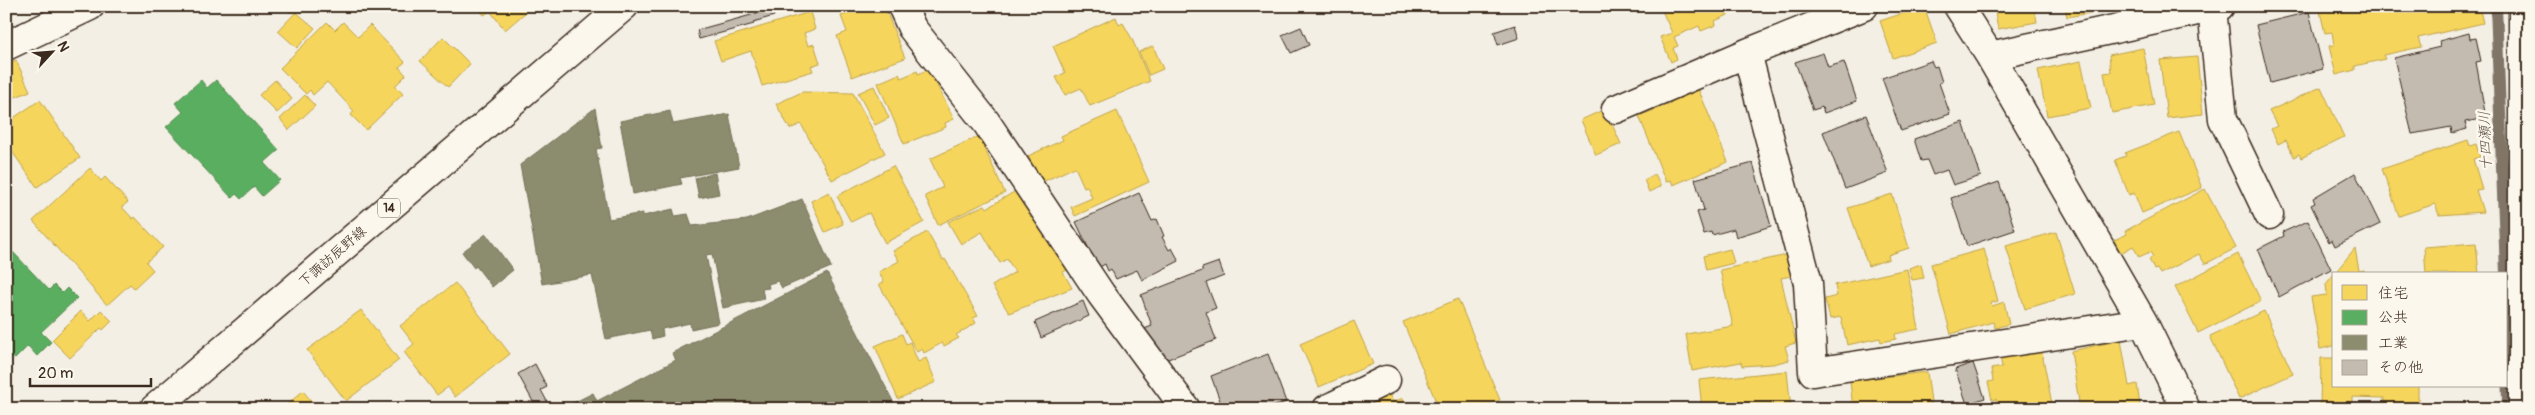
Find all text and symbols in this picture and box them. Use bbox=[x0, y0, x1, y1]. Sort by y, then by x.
north arrow bbox=[28, 28, 78, 78]
text: N bbox=[54, 39, 73, 55]
water label: 十四瀬川 bbox=[2475, 111, 2496, 171]
road number: 14 bbox=[378, 198, 400, 218]
street label: 下諏訪辰野線 bbox=[295, 222, 370, 290]
legend bbox=[2332, 272, 2508, 388]
text: 住宅 bbox=[2378, 284, 2408, 303]
text: 公共 bbox=[2378, 308, 2408, 327]
text: 工業 bbox=[2378, 334, 2408, 353]
scale bar bbox=[30, 355, 151, 387]
text: その他 bbox=[2378, 358, 2423, 377]
text: 20 m bbox=[38, 364, 73, 383]

